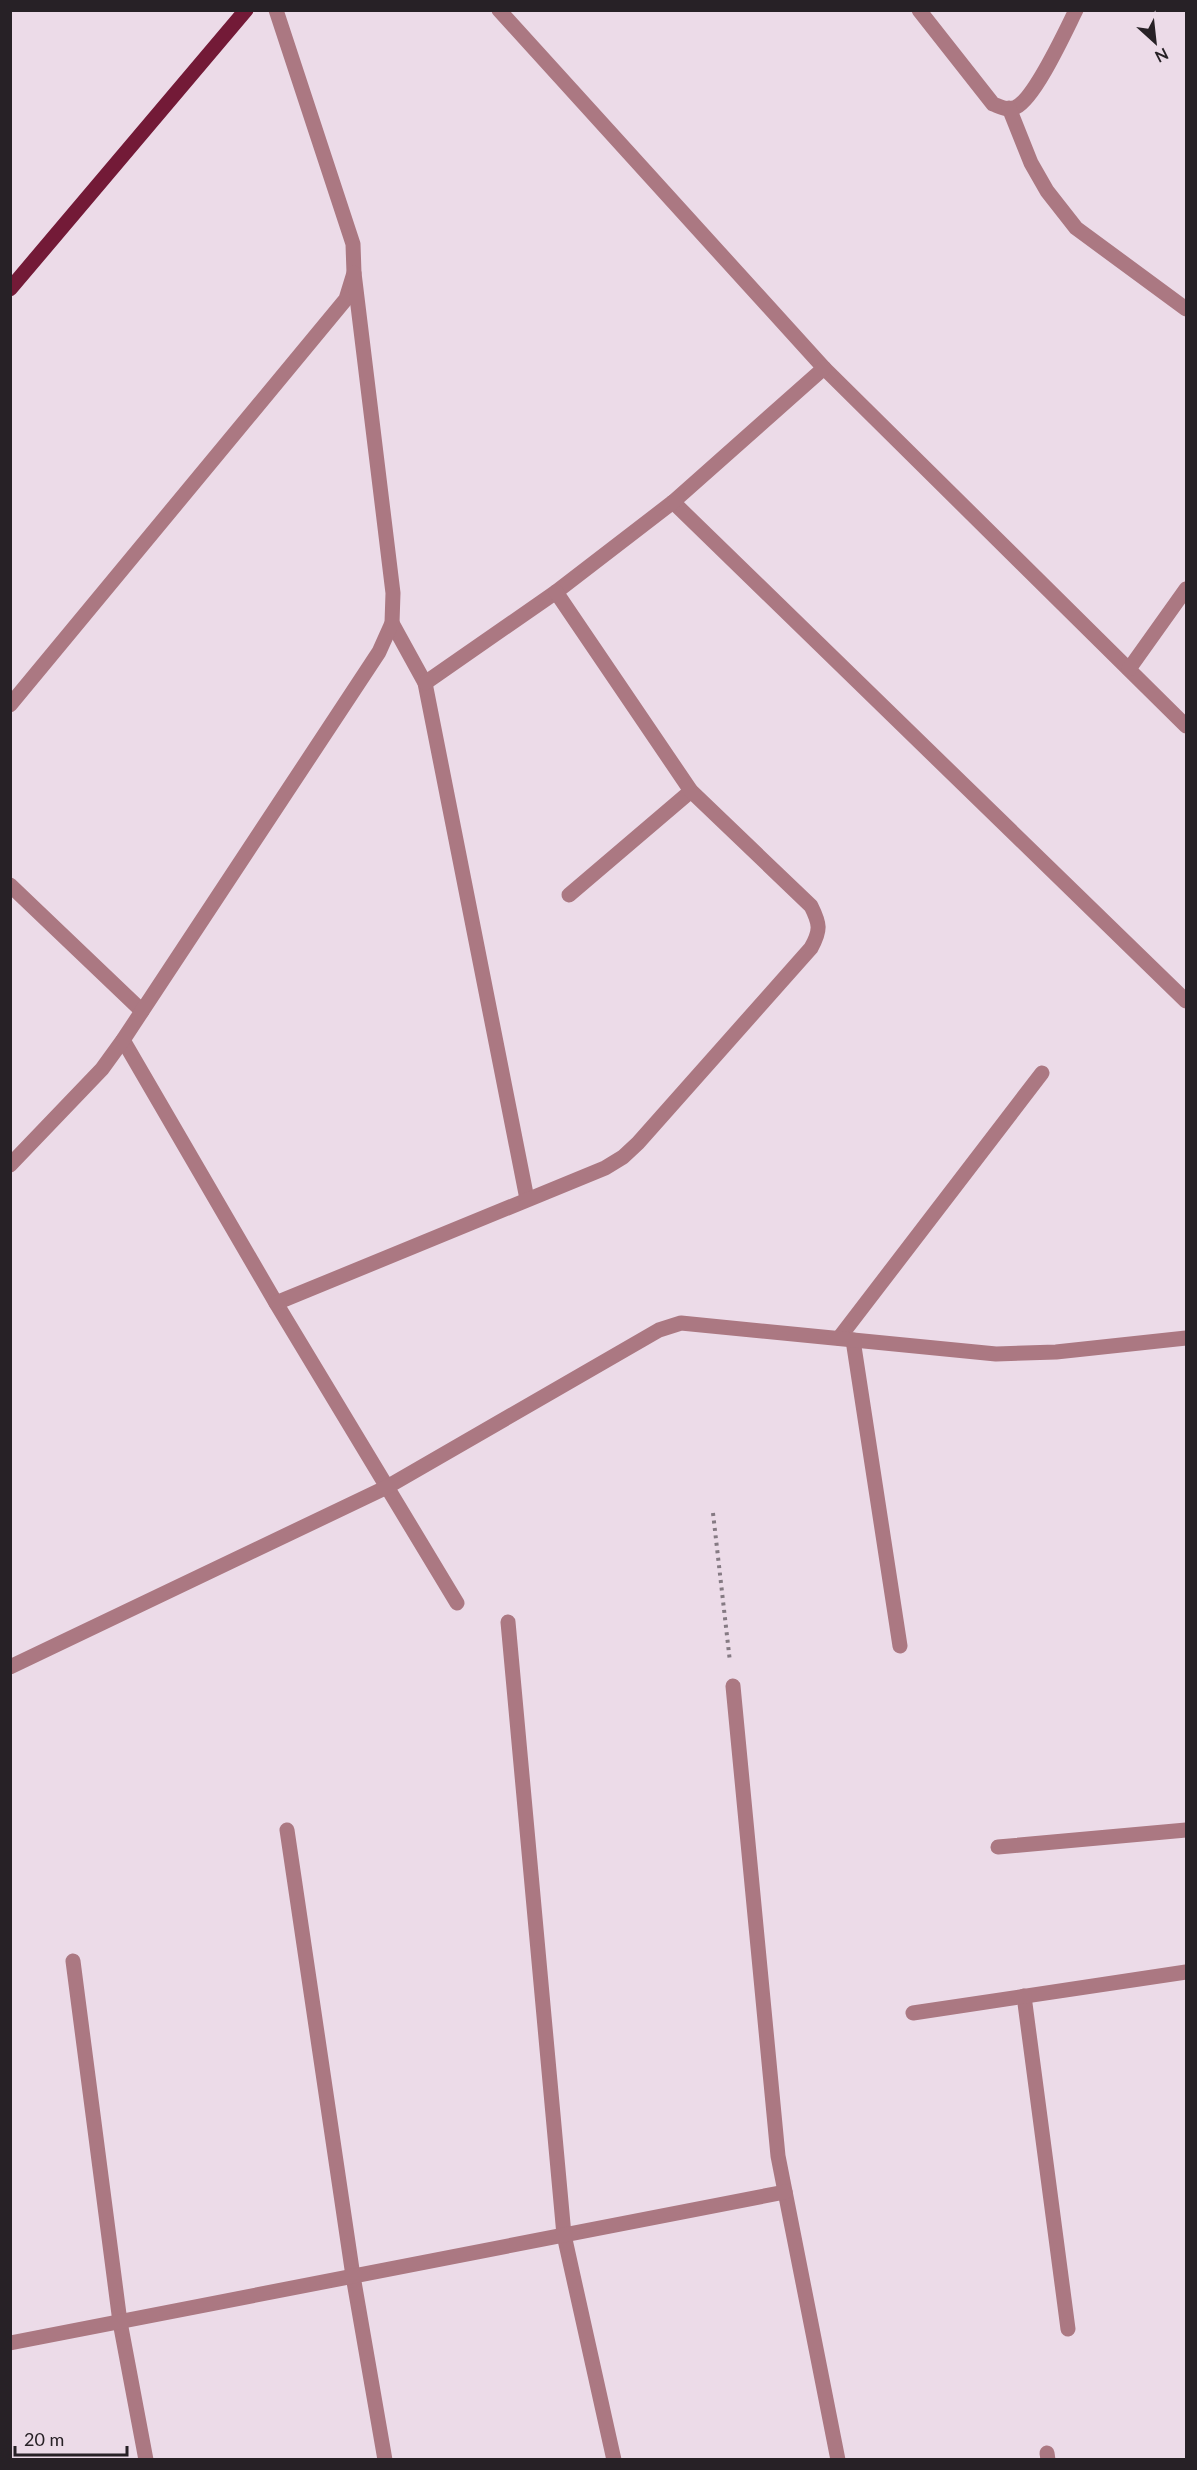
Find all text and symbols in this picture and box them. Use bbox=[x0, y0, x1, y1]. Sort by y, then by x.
north arrow bbox=[1125, 12, 1185, 72]
text: N bbox=[1152, 45, 1172, 67]
scale bar bbox=[15, 2419, 128, 2457]
text: 20 m bbox=[24, 2428, 64, 2450]

